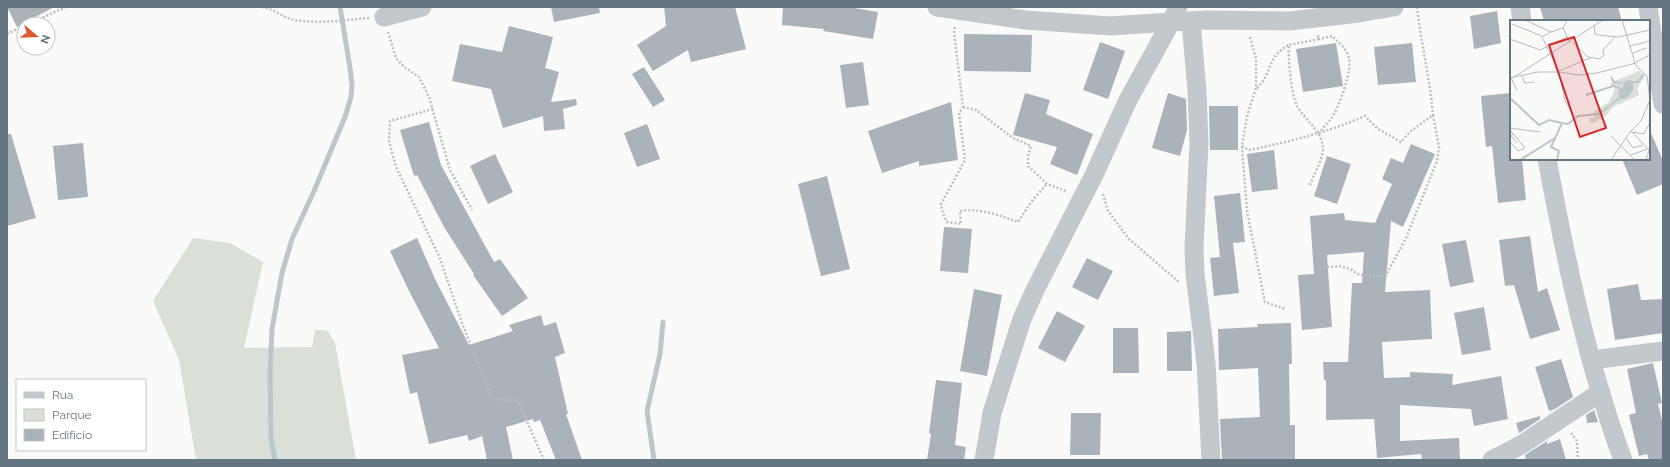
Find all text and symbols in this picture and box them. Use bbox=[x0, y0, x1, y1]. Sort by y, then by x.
north arrow bbox=[16, 16, 56, 56]
inset map bbox=[1510, 20, 1650, 160]
text: N bbox=[37, 33, 52, 45]
legend bbox=[16, 379, 146, 451]
text: Rua bbox=[52, 388, 73, 402]
text: Parque bbox=[52, 408, 92, 422]
text: Edifício bbox=[52, 428, 92, 442]

